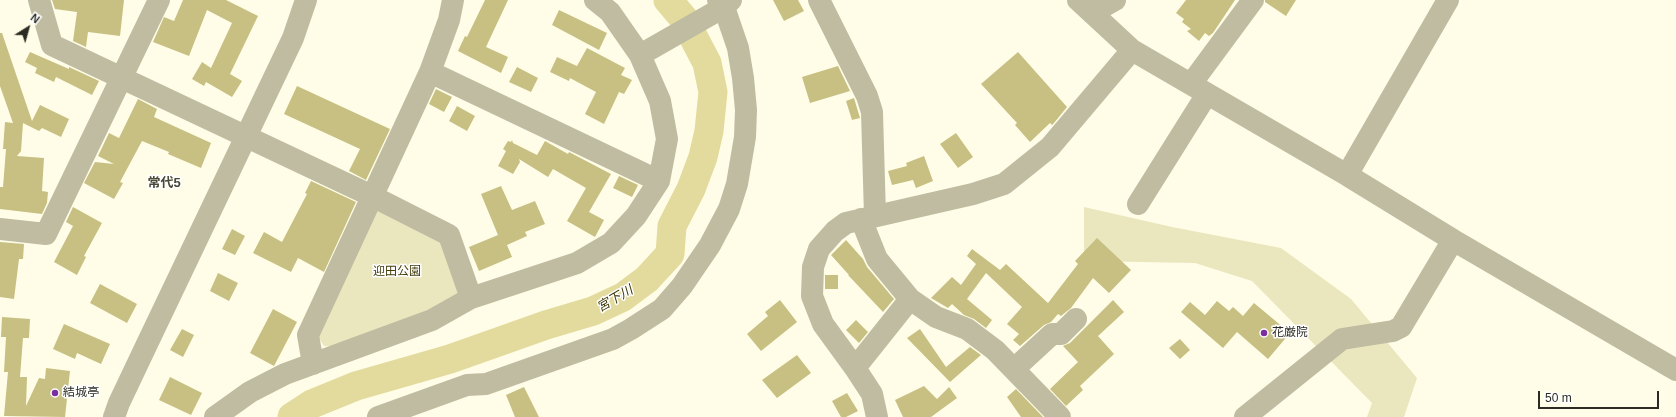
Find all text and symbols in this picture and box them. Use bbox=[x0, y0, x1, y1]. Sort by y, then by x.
north arrow bbox=[8, 8, 48, 48]
text: N bbox=[28, 11, 42, 26]
district label: 常代5 bbox=[147, 175, 181, 191]
park label: 迎田公園 bbox=[373, 265, 421, 279]
water label: 宮下川 bbox=[594, 282, 636, 316]
place label: 花厳院 bbox=[1272, 326, 1308, 340]
marker: 花厳院 bbox=[1259, 328, 1269, 338]
scale bar bbox=[1540, 383, 1661, 409]
place label: 結城亭 bbox=[63, 386, 99, 400]
marker: 結城亭 bbox=[50, 388, 60, 398]
text: 50 m bbox=[1545, 391, 1572, 405]

